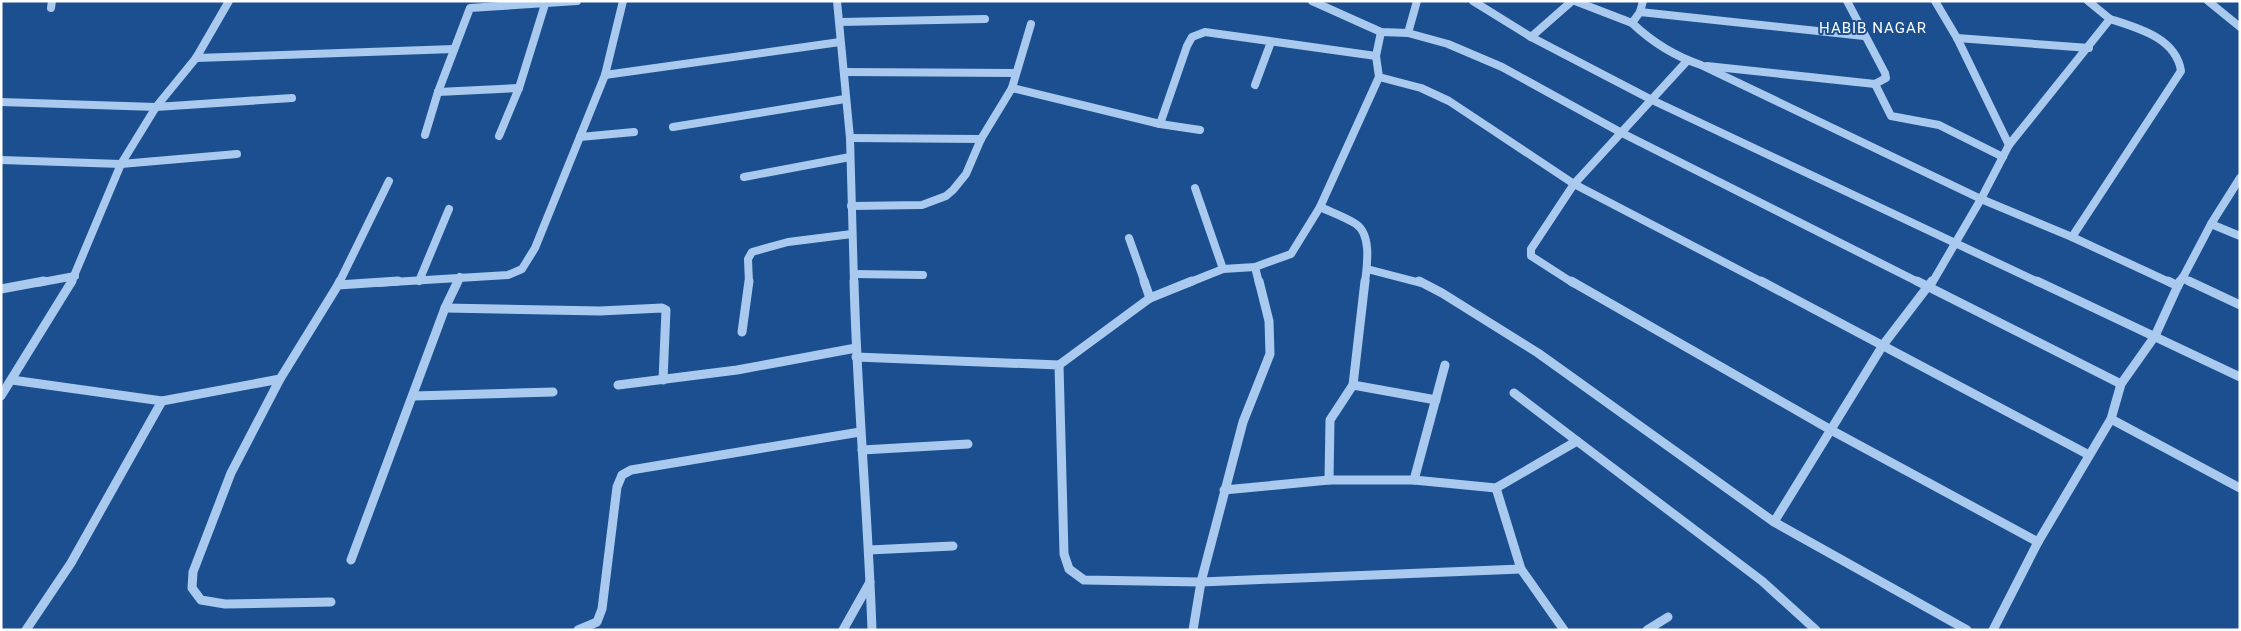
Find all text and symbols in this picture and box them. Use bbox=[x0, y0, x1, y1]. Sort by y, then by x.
district label: HABIB NAGAR bbox=[1819, 19, 1927, 37]

